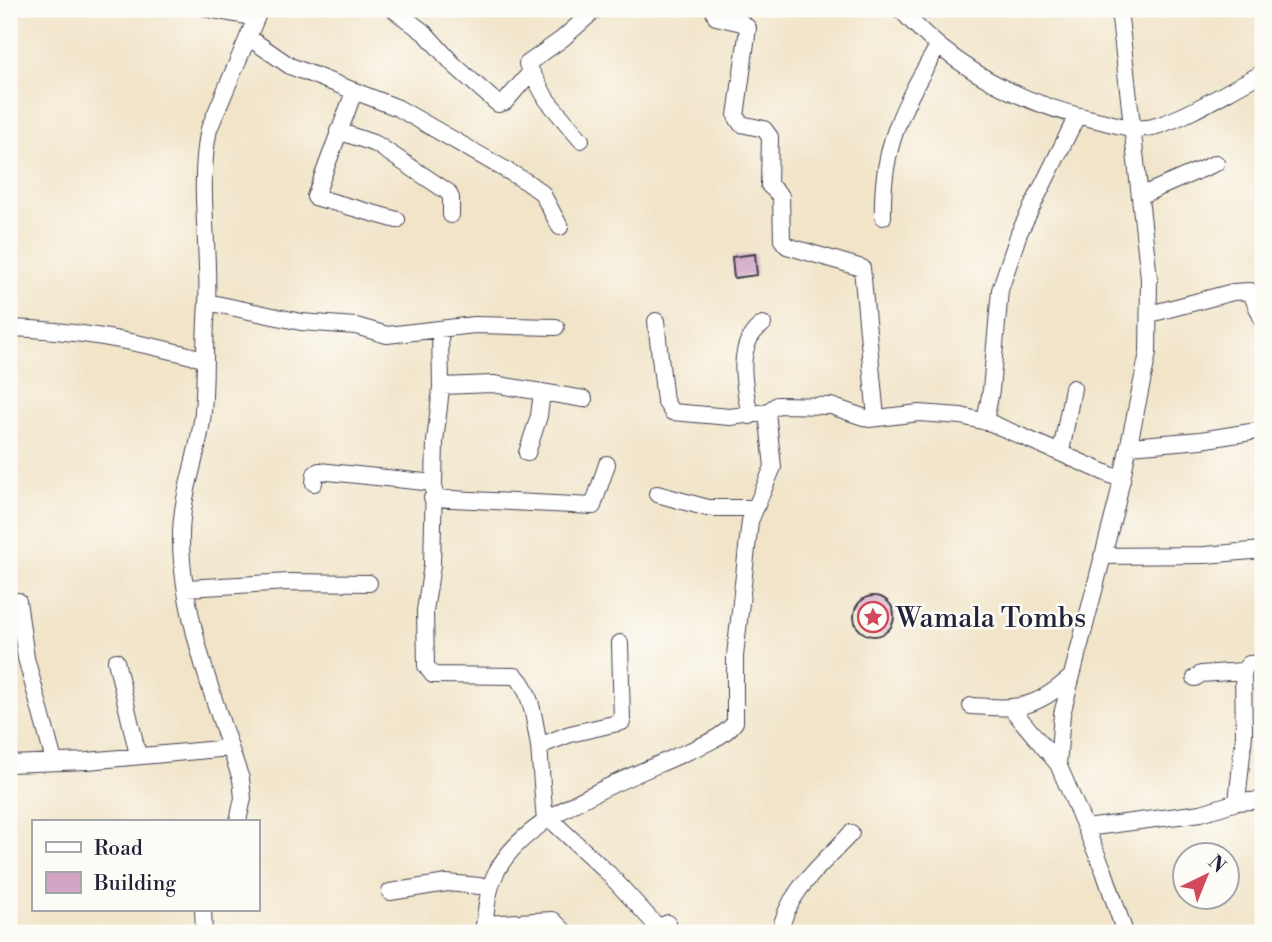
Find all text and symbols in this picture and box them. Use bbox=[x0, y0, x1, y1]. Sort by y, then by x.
place icon: Wamala Tombs bbox=[856, 600, 890, 634]
place label: Wamala Tombs bbox=[895, 601, 1086, 636]
legend bbox=[32, 820, 259, 911]
text: Road bbox=[94, 836, 143, 862]
north arrow bbox=[1170, 841, 1240, 911]
text: N bbox=[1203, 850, 1231, 878]
text: Building bbox=[93, 871, 176, 897]

